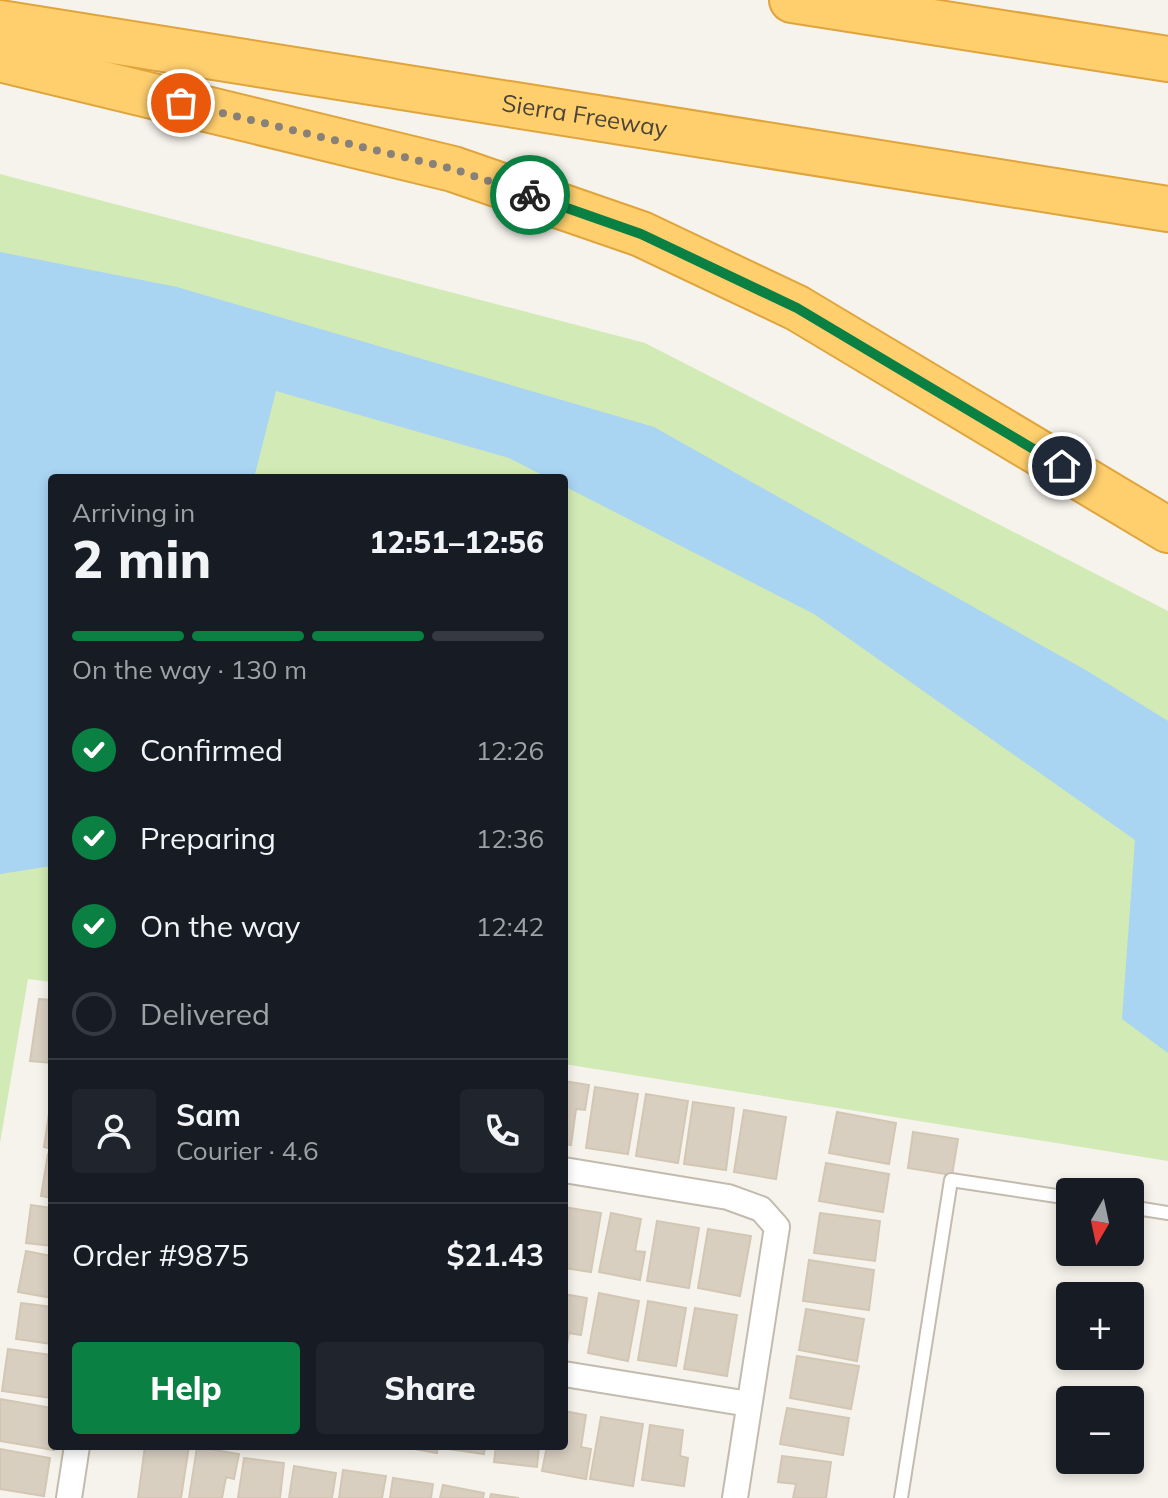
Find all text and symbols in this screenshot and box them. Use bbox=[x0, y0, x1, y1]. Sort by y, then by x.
pin bbox=[147, 69, 215, 137]
icon: bag bbox=[159, 81, 203, 125]
street label: Sierra Freeway bbox=[500, 87, 670, 143]
courier bbox=[490, 155, 570, 235]
icon: bike bbox=[508, 173, 552, 217]
pin bbox=[1028, 432, 1096, 500]
icon: home bbox=[1040, 444, 1084, 488]
text: Arriving in bbox=[72, 496, 195, 529]
text: 12:51–12:56 bbox=[369, 523, 544, 561]
text: 2 min bbox=[72, 526, 211, 591]
text: On the way · 130 m bbox=[72, 653, 307, 686]
icon: check bbox=[72, 728, 116, 772]
text: Confirmed bbox=[140, 731, 283, 769]
text: 12:26 bbox=[476, 734, 544, 767]
icon: check bbox=[72, 816, 116, 860]
text: Preparing bbox=[140, 819, 276, 857]
text: 12:36 bbox=[476, 822, 544, 855]
icon: check bbox=[72, 904, 116, 948]
text: On the way bbox=[140, 907, 300, 945]
text: 12:42 bbox=[476, 910, 544, 943]
text: Delivered bbox=[140, 995, 270, 1033]
button: person bbox=[72, 1089, 156, 1173]
button: phone bbox=[460, 1089, 544, 1173]
text: Sam bbox=[176, 1096, 241, 1134]
text: Courier · 4.6 bbox=[176, 1134, 319, 1167]
north arrow bbox=[1056, 1178, 1144, 1266]
map controls bbox=[1056, 1178, 1144, 1474]
text: Order #9875 bbox=[72, 1236, 249, 1274]
text: $21.43 bbox=[447, 1236, 544, 1274]
button: + bbox=[1056, 1282, 1144, 1370]
button: Help bbox=[72, 1342, 300, 1434]
button: Share bbox=[316, 1342, 544, 1434]
button: − bbox=[1056, 1386, 1144, 1474]

